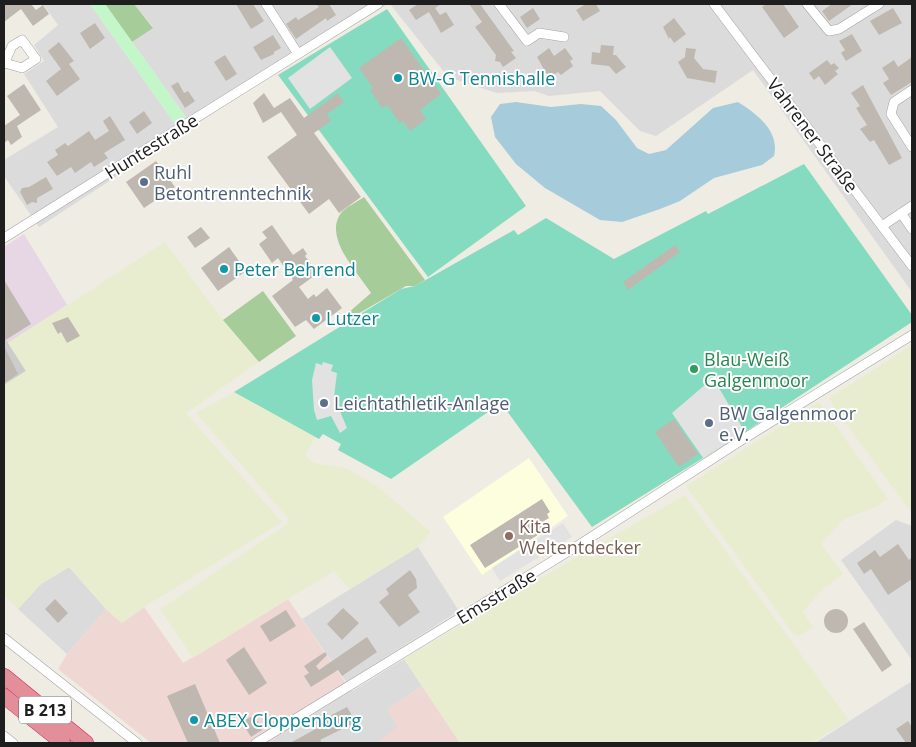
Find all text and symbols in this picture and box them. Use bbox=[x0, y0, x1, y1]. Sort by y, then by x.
place label: BW-G Tennishalle bbox=[408, 66, 555, 90]
marker: BW-G Tennishalle bbox=[392, 72, 404, 84]
street label: Vahrener Straße bbox=[762, 73, 864, 197]
street label: Huntestraße bbox=[100, 108, 202, 184]
place label: Ruhl Betontrenntechnik bbox=[154, 160, 312, 205]
marker: Ruhl Betontrenntechnik bbox=[138, 176, 150, 188]
place label: Peter Behrend bbox=[234, 257, 356, 281]
marker: Peter Behrend bbox=[218, 263, 230, 275]
place label: Lutzer bbox=[326, 306, 379, 330]
marker: Lutzer bbox=[310, 312, 322, 324]
place label: Blau-Weiß Galgenmoor bbox=[704, 347, 809, 392]
marker: Blau-Weiß Galgenmoor bbox=[688, 363, 700, 375]
place label: Leichtathletik-Anlage bbox=[334, 391, 509, 415]
marker: Leichtathletik-Anlage bbox=[318, 397, 330, 409]
place label: BW Galgenmoor e.V. bbox=[719, 401, 857, 446]
marker: BW Galgenmoor e.V. bbox=[703, 417, 715, 429]
place label: Kita Weltentdecker bbox=[519, 514, 642, 559]
marker: Kita Weltentdecker bbox=[503, 530, 515, 542]
street label: Emsstraße bbox=[452, 563, 540, 629]
road number: B 213 bbox=[19, 696, 71, 724]
place label: ABEX Cloppenburg bbox=[204, 708, 361, 732]
marker: ABEX Cloppenburg bbox=[188, 714, 200, 726]

